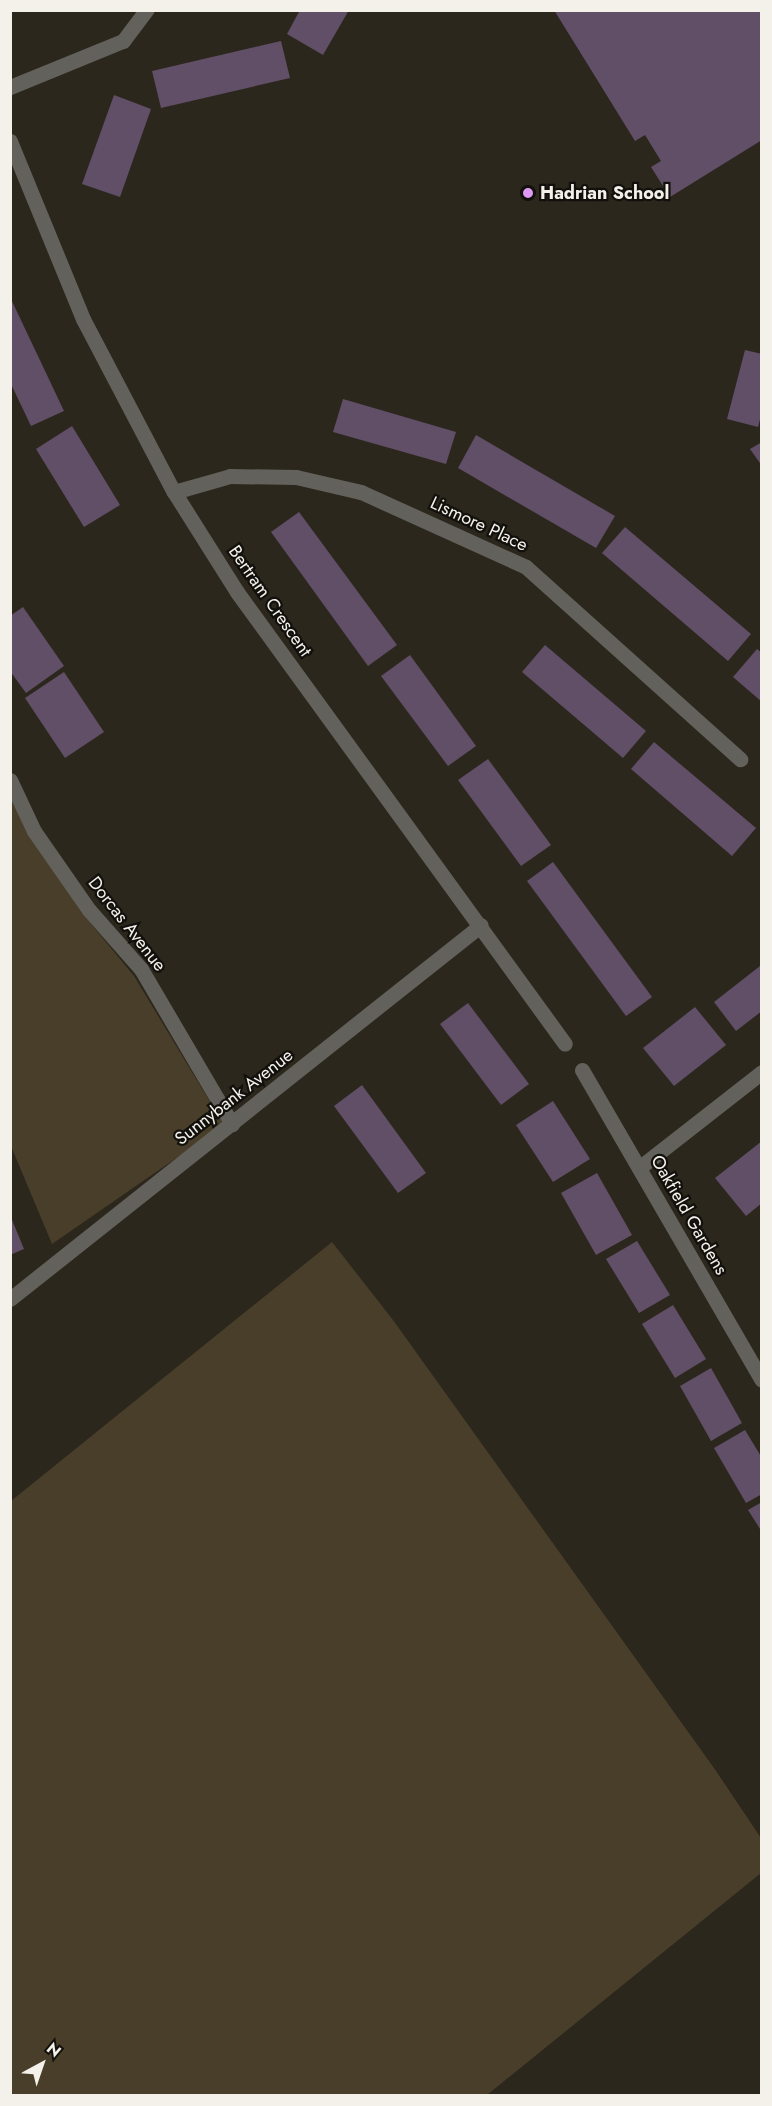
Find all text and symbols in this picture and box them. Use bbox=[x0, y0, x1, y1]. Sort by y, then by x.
place label: Hadrian School bbox=[540, 182, 669, 204]
marker: Hadrian School bbox=[521, 186, 535, 200]
street label: Lismore Place bbox=[427, 492, 531, 556]
street label: Bertram Crescent bbox=[224, 541, 316, 661]
street label: Dorcas Avenue bbox=[83, 872, 171, 976]
street label: Sunnybank Avenue bbox=[171, 1044, 297, 1150]
street label: Oakfield Gardens bbox=[646, 1151, 732, 1279]
north arrow bbox=[12, 2034, 72, 2094]
text: N bbox=[42, 2037, 66, 2063]

